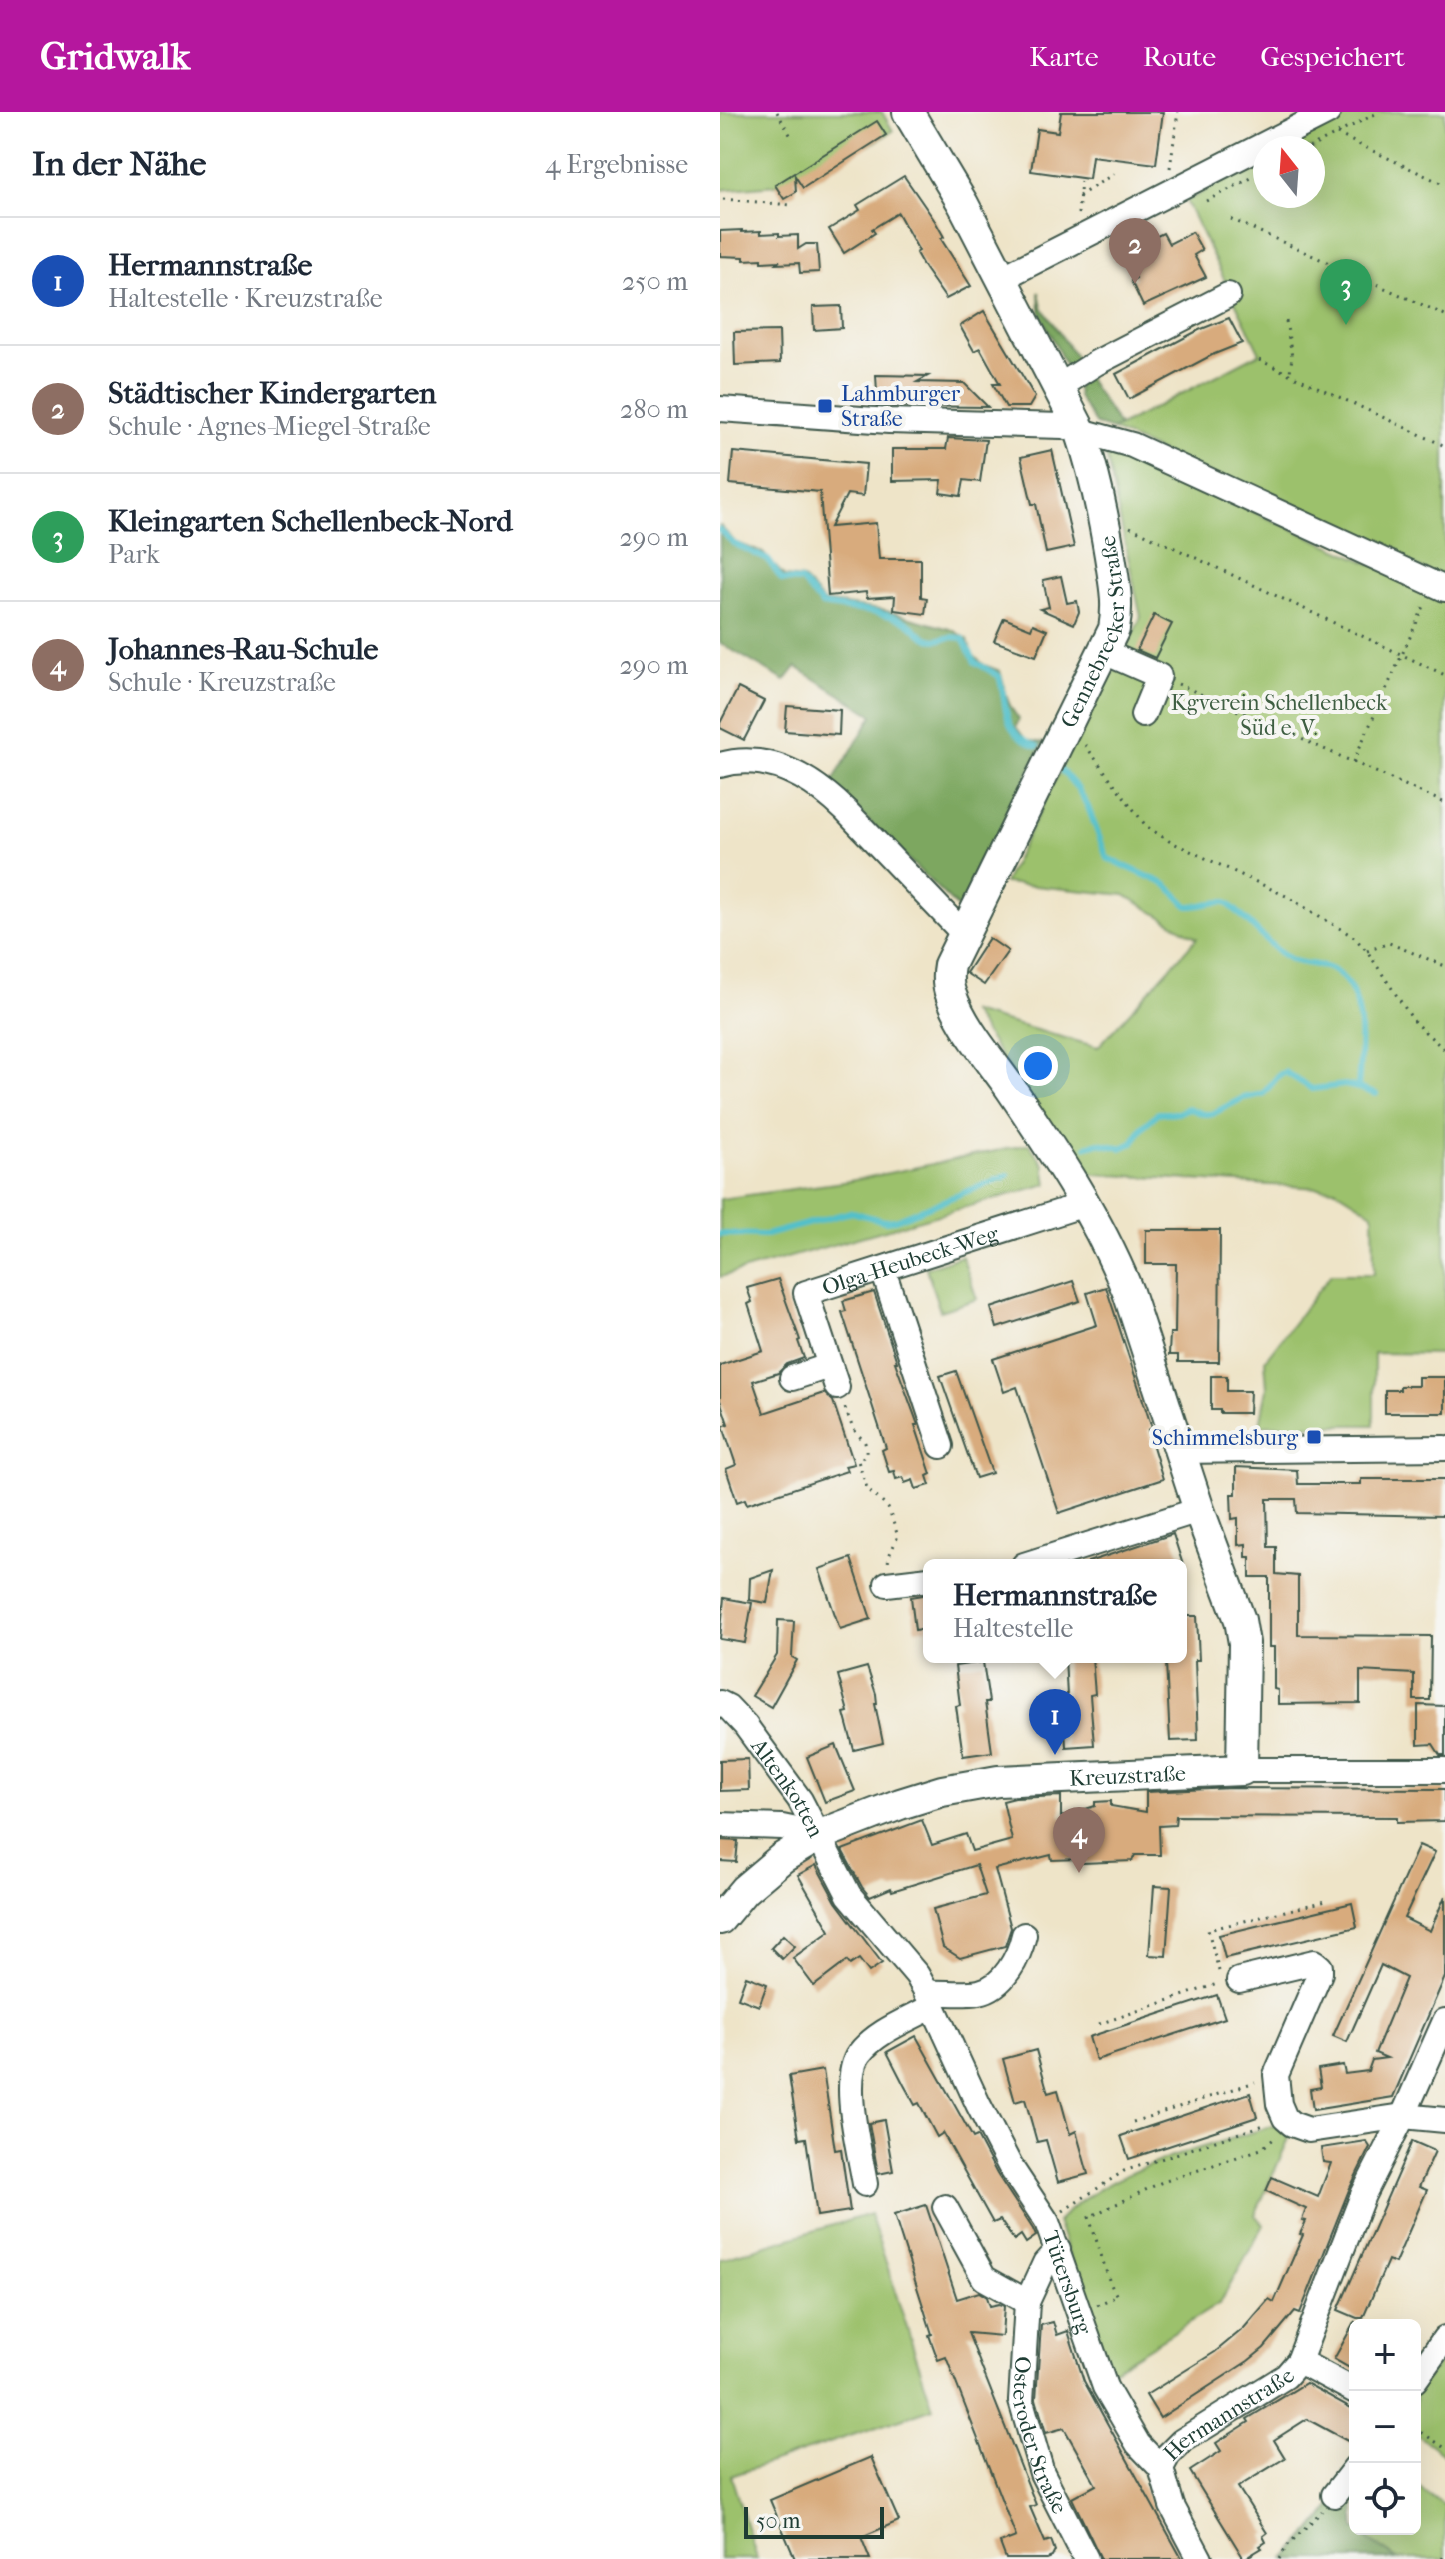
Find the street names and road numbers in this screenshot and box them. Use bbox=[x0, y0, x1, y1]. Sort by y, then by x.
street label: Gennebrecker Straße bbox=[1056, 534, 1130, 732]
street label: Olga-Heubeck-Weg bbox=[819, 1220, 1002, 1301]
street label: Altenkotten bbox=[745, 1733, 829, 1842]
street label: Kreuzstraße bbox=[1069, 1761, 1187, 1792]
street label: Tütersburg bbox=[1037, 2227, 1097, 2338]
street label: Osteroder Straße bbox=[1007, 2355, 1073, 2518]
street label: Hermannstraße bbox=[1158, 2364, 1300, 2466]

